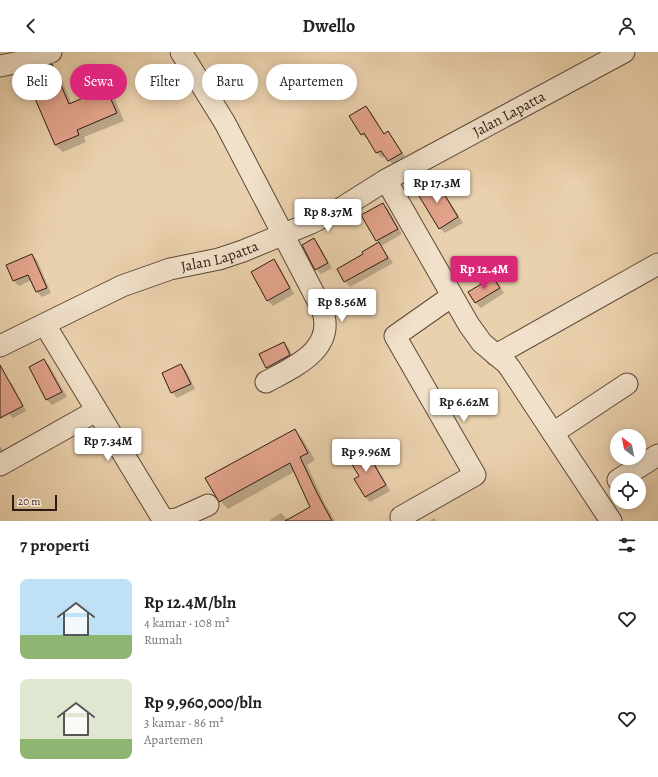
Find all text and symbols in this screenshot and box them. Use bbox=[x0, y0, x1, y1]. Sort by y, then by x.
text: Dwello bbox=[303, 14, 355, 38]
icon: back bbox=[20, 15, 42, 37]
icon: person bbox=[616, 15, 638, 37]
chip: Beli bbox=[12, 64, 62, 100]
chip: Sewa bbox=[70, 64, 127, 100]
chip: Filter bbox=[135, 64, 194, 100]
chip: Baru bbox=[202, 64, 258, 100]
chip: Apartemen bbox=[266, 64, 357, 100]
street label: Jalan Lapatta bbox=[469, 86, 549, 142]
pin: Rp 17.3M bbox=[396, 170, 478, 204]
text: Rp 17.3M bbox=[413, 174, 461, 191]
pin: Rp 8.37M bbox=[287, 199, 369, 233]
text: Rp 8.37M bbox=[303, 203, 353, 220]
street label: Jalan Lapatta bbox=[179, 236, 261, 277]
pin: Rp 12.4M bbox=[443, 256, 525, 290]
text: Rp 12.4M bbox=[460, 260, 508, 277]
pin: Rp 8.56M bbox=[301, 289, 383, 323]
text: Rp 8.56M bbox=[317, 293, 367, 310]
pin: Rp 6.62M bbox=[423, 389, 505, 423]
text: Rp 6.62M bbox=[439, 393, 489, 410]
pin: Rp 7.34M bbox=[67, 428, 149, 462]
north arrow bbox=[610, 429, 646, 465]
map controls bbox=[610, 429, 646, 509]
text: Rp 7.34M bbox=[83, 432, 133, 449]
pin: Rp 9.96M bbox=[325, 439, 407, 473]
text: Rp 9.96M bbox=[341, 443, 391, 460]
button: locate bbox=[610, 473, 646, 509]
scale bar bbox=[12, 493, 57, 512]
text: 20 m bbox=[18, 494, 40, 509]
text: 7 properti bbox=[20, 534, 90, 557]
icon: filters bbox=[616, 534, 638, 556]
text: Rp 12.4M/bln bbox=[144, 591, 236, 614]
icon: home bbox=[52, 595, 100, 643]
icon: heart bbox=[616, 608, 638, 630]
text: 4 kamar · 108 m² bbox=[144, 614, 230, 631]
text: Rumah bbox=[144, 631, 182, 648]
text: Rp 9,960,000/bln bbox=[144, 691, 262, 714]
icon: home bbox=[52, 695, 100, 743]
icon: heart bbox=[616, 708, 638, 730]
text: 3 kamar · 86 m² bbox=[144, 714, 224, 731]
text: Apartemen bbox=[144, 731, 203, 748]

